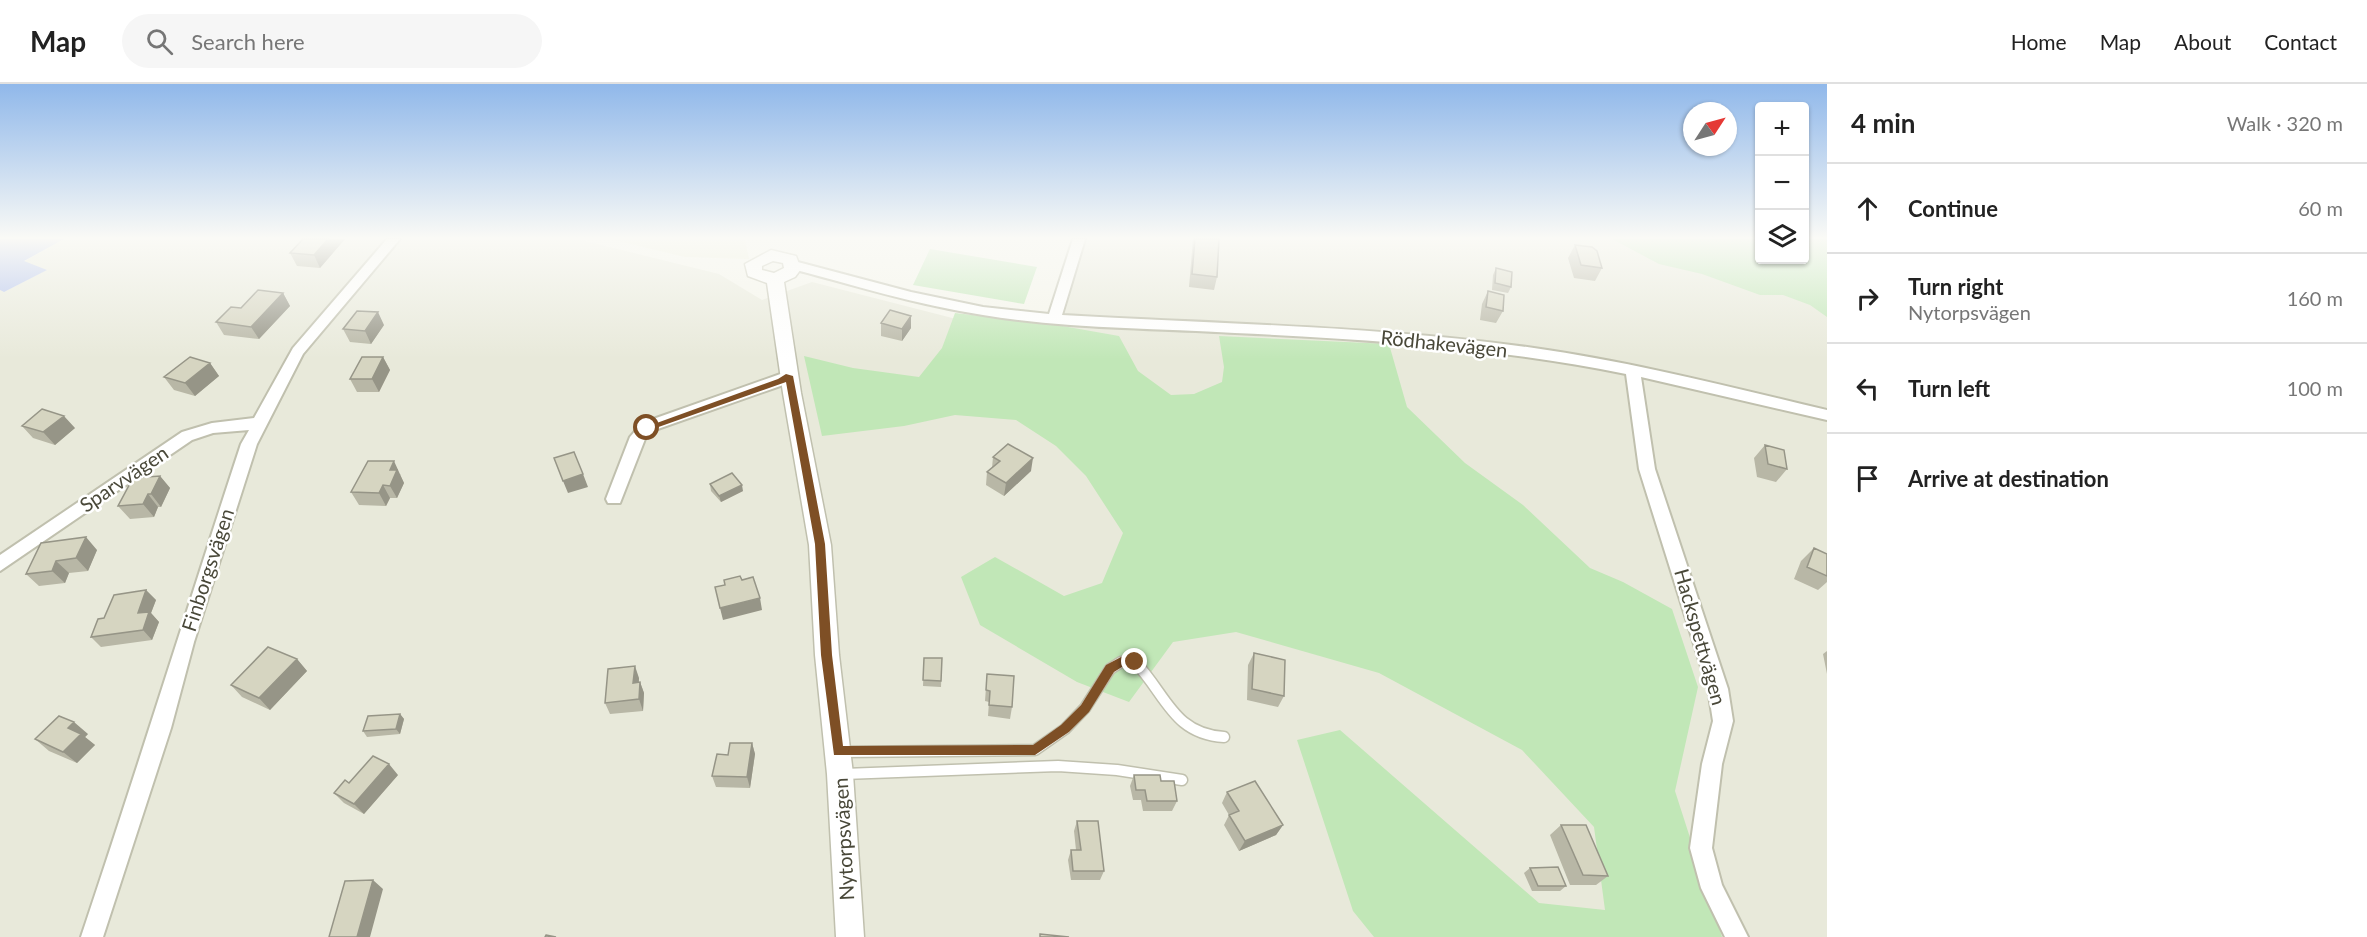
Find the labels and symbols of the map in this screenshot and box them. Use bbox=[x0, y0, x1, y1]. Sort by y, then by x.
north arrow bbox=[1683, 102, 1737, 156]
street label: Rödhakevägen bbox=[1379, 324, 1509, 362]
route start bbox=[633, 414, 659, 440]
street label: Sparvvägen bbox=[75, 440, 172, 516]
street label: Finborgsvägen bbox=[176, 505, 238, 634]
street label: Hackspettvägen bbox=[1670, 566, 1732, 708]
route end bbox=[1121, 648, 1147, 674]
street label: Nytorpsvägen bbox=[828, 777, 858, 901]

